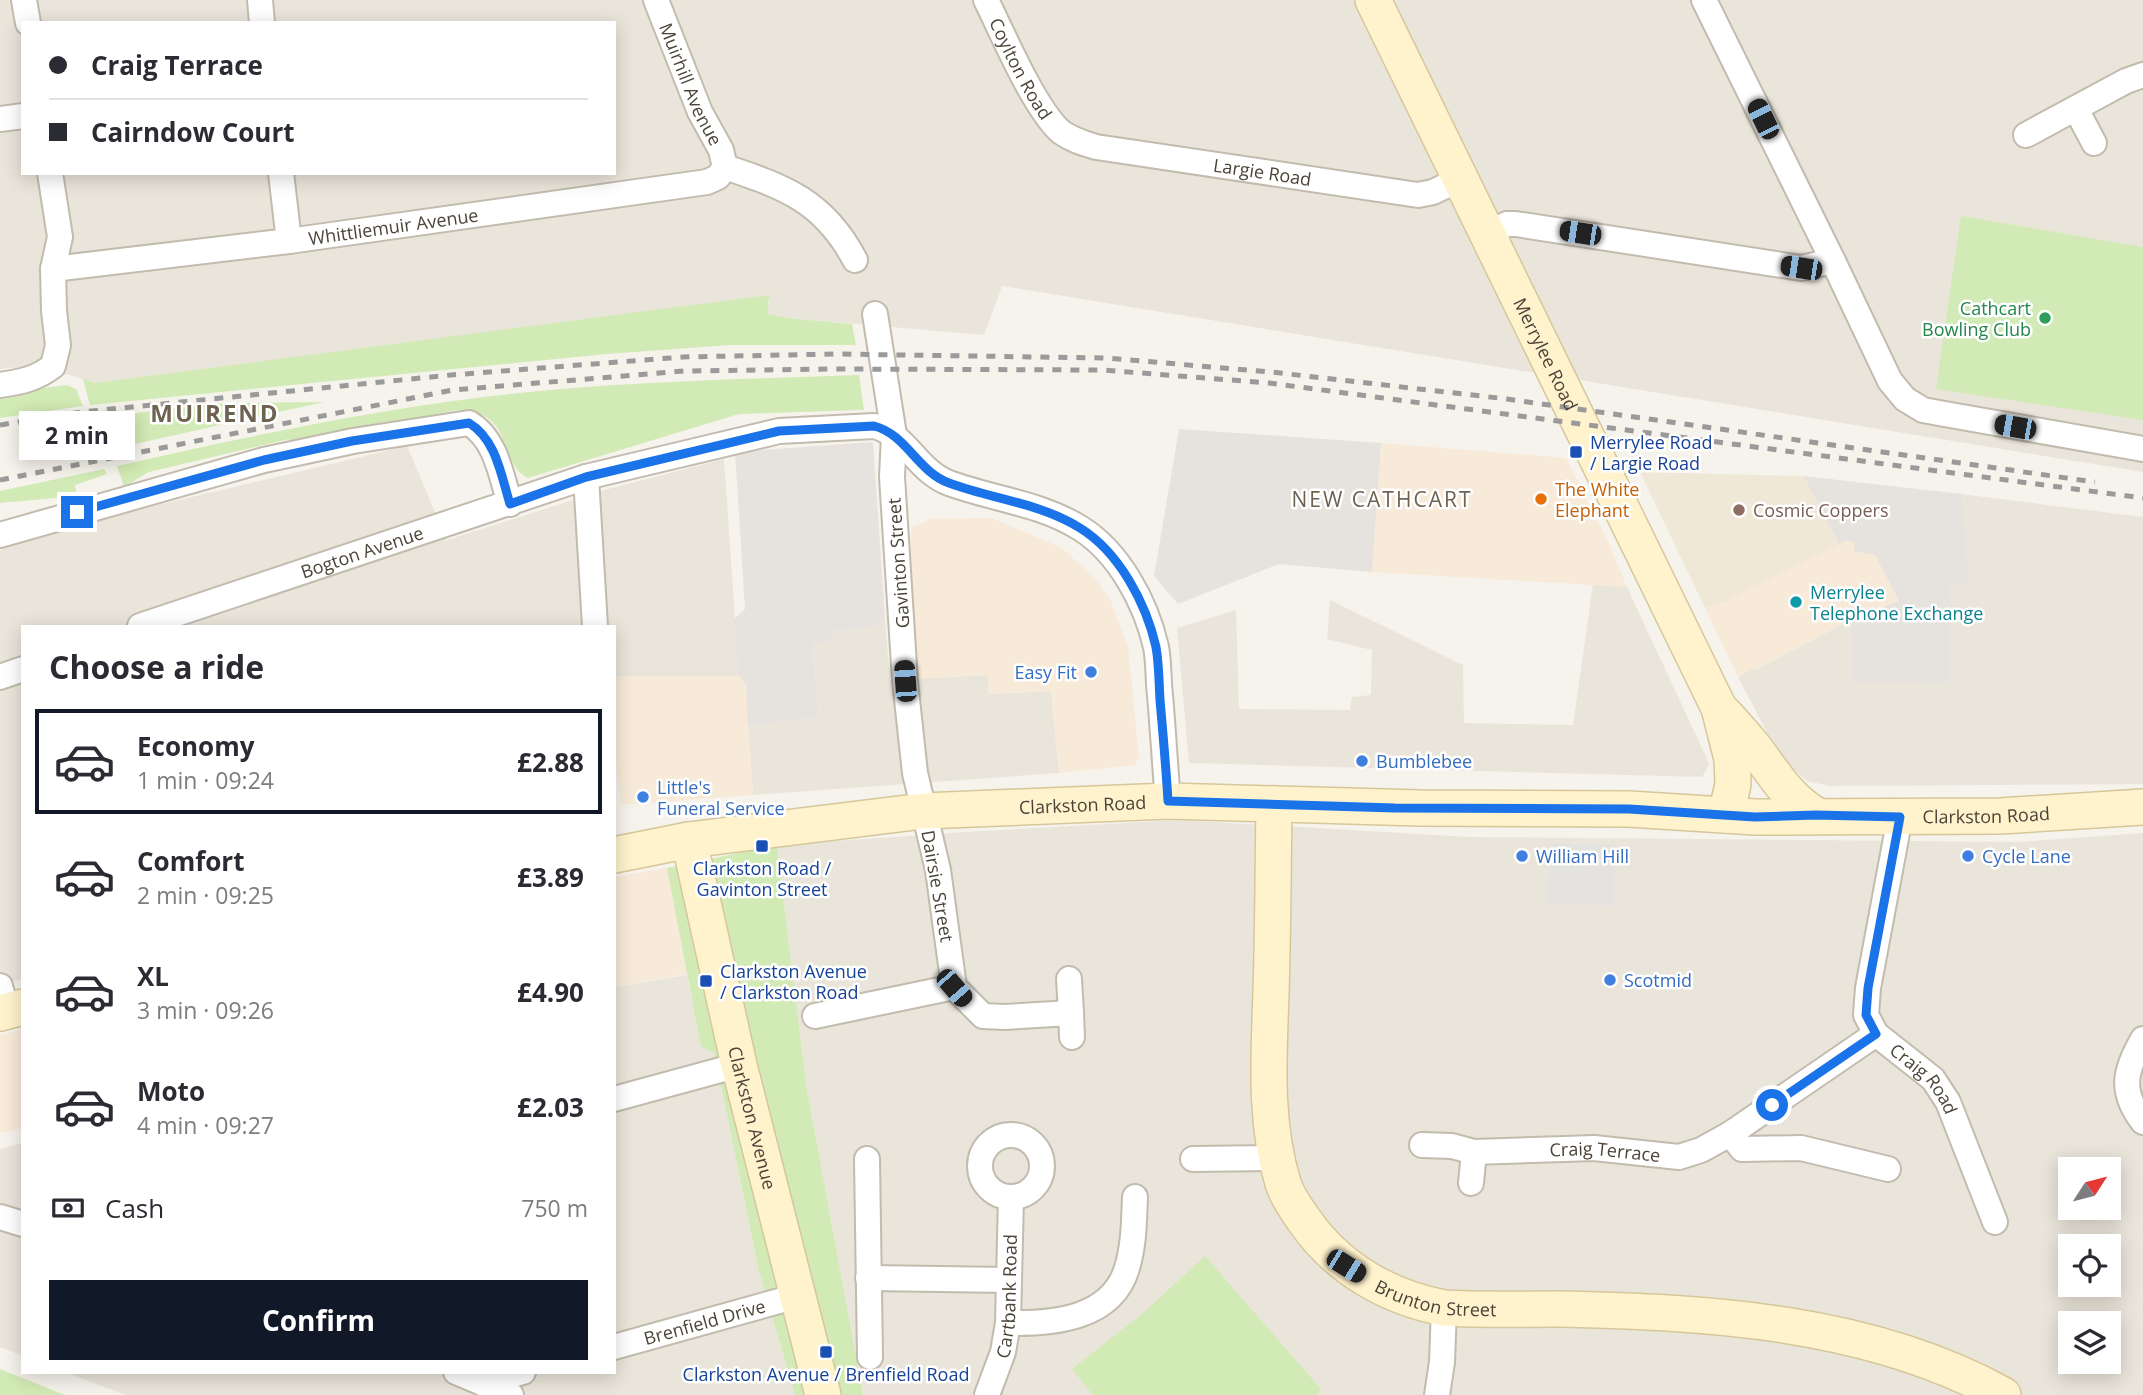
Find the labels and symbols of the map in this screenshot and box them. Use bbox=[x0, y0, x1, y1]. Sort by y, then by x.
street label: Coylton Road bbox=[984, 14, 1058, 124]
street label: Muirhill Avenue bbox=[654, 19, 728, 150]
car bbox=[1745, 96, 1782, 142]
street label: Largie Road bbox=[1212, 153, 1313, 191]
street label: Whittliemuir Avenue bbox=[307, 202, 480, 250]
car bbox=[1558, 219, 1603, 247]
car bbox=[1779, 254, 1824, 282]
street label: Merrylee Road bbox=[1508, 294, 1584, 414]
place label: Cathcart Bowling Club bbox=[1922, 296, 2031, 341]
marker: Cathcart Bowling Club bbox=[2037, 310, 2053, 326]
district label: MUIREND bbox=[150, 396, 280, 429]
callout: 2 min bbox=[19, 410, 135, 460]
car bbox=[1993, 413, 2038, 441]
place label: Merrylee Road / Largie Road bbox=[1590, 430, 1712, 475]
marker: Merrylee Road / Largie Road bbox=[1568, 444, 1584, 460]
place label: The White Elephant bbox=[1555, 477, 1639, 522]
district label: NEW CATHCART bbox=[1292, 485, 1472, 513]
marker: The White Elephant bbox=[1533, 491, 1549, 507]
route end bbox=[61, 496, 93, 528]
street label: Gavinton Street bbox=[881, 497, 915, 629]
place label: Cosmic Coppers bbox=[1753, 498, 1888, 522]
marker: Cosmic Coppers bbox=[1731, 502, 1747, 518]
street label: Bogton Avenue bbox=[297, 520, 426, 584]
place label: Merrylee Telephone Exchange bbox=[1810, 580, 1983, 625]
marker: Merrylee Telephone Exchange bbox=[1788, 594, 1804, 610]
car bbox=[894, 659, 917, 703]
place label: Easy Fit bbox=[1014, 660, 1077, 684]
marker: Easy Fit bbox=[1083, 664, 1099, 680]
place label: Bumblebee bbox=[1376, 749, 1472, 773]
marker: Bumblebee bbox=[1354, 753, 1370, 769]
place label: Little's Funeral Service bbox=[657, 775, 785, 820]
marker: Little's Funeral Service bbox=[635, 789, 651, 805]
street label: Clarkston Road bbox=[1019, 790, 1147, 819]
street label: Clarkston Road bbox=[1922, 801, 2050, 828]
street label: Dairsie Street bbox=[916, 828, 960, 944]
marker: Clarkston Road / Gavinton Street bbox=[754, 838, 770, 854]
place label: William Hill bbox=[1536, 844, 1629, 868]
place label: Cycle Lane bbox=[1982, 844, 2071, 868]
marker: William Hill bbox=[1514, 848, 1530, 864]
marker: Cycle Lane bbox=[1960, 848, 1976, 864]
place label: Clarkston Road / Gavinton Street bbox=[693, 856, 832, 901]
place label: Clarkston Avenue / Clarkston Road bbox=[720, 959, 867, 1004]
car bbox=[933, 965, 976, 1011]
place label: Scotmid bbox=[1624, 968, 1692, 992]
marker: Scotmid bbox=[1602, 972, 1618, 988]
marker: Clarkston Avenue / Clarkston Road bbox=[698, 973, 714, 989]
street label: Craig Road bbox=[1885, 1038, 1963, 1117]
street label: Clarkston Avenue bbox=[723, 1044, 782, 1192]
route start bbox=[1756, 1089, 1788, 1121]
street label: Craig Terrace bbox=[1549, 1136, 1662, 1167]
north arrow bbox=[2058, 1157, 2121, 1220]
street label: Cartbank Road bbox=[990, 1234, 1022, 1362]
car bbox=[1323, 1246, 1370, 1286]
street label: Brunton Street bbox=[1371, 1274, 1497, 1321]
street label: Brenfield Drive bbox=[641, 1293, 768, 1350]
marker: Clarkston Avenue / Brenfield Road bbox=[818, 1344, 834, 1360]
place label: Clarkston Avenue / Brenfield Road bbox=[683, 1362, 969, 1386]

